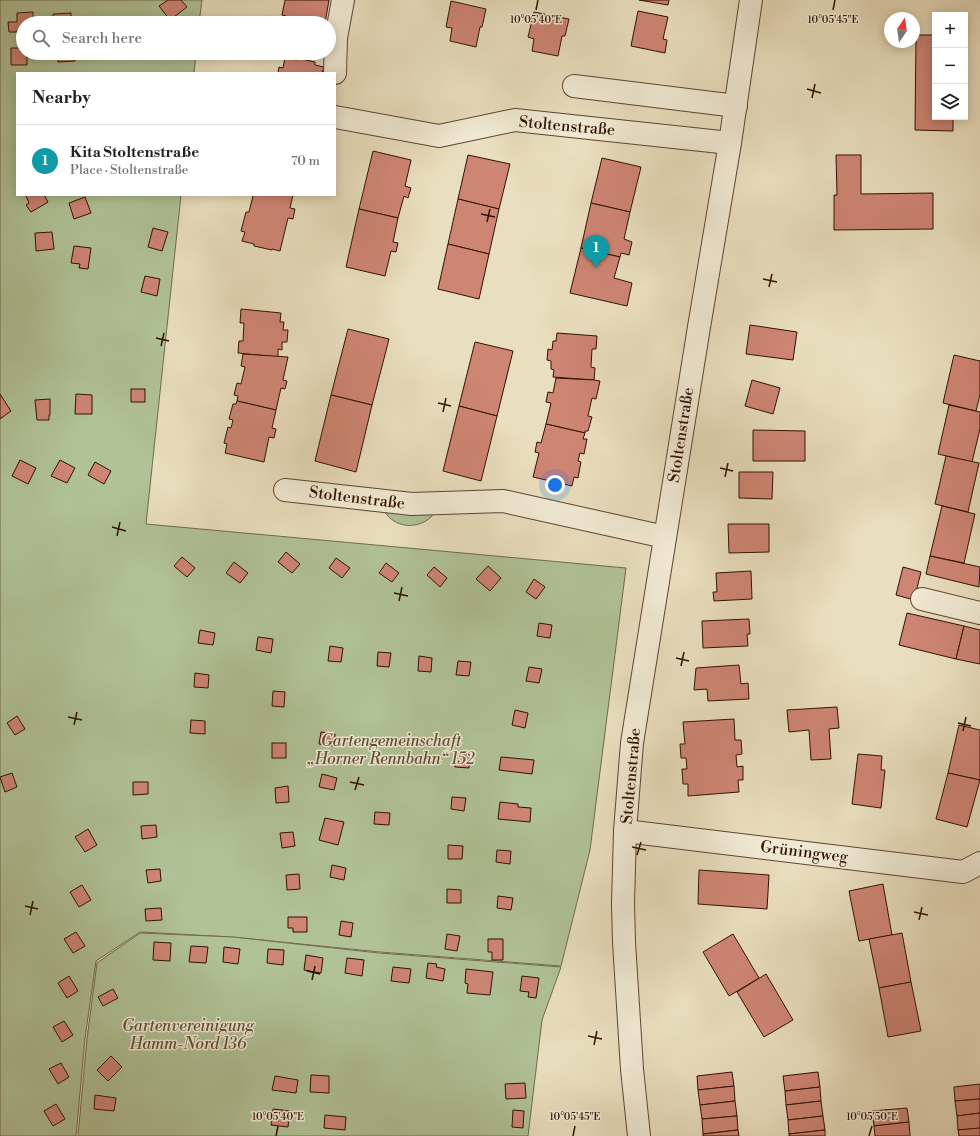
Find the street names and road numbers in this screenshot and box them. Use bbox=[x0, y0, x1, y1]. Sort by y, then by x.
street label: Stoltenstraße bbox=[518, 112, 616, 140]
street label: Stoltenstraße bbox=[664, 386, 698, 484]
street label: Stoltenstraße bbox=[308, 482, 406, 514]
street label: Stoltenstraße bbox=[617, 727, 645, 825]
street label: Grüningweg bbox=[759, 837, 850, 867]

